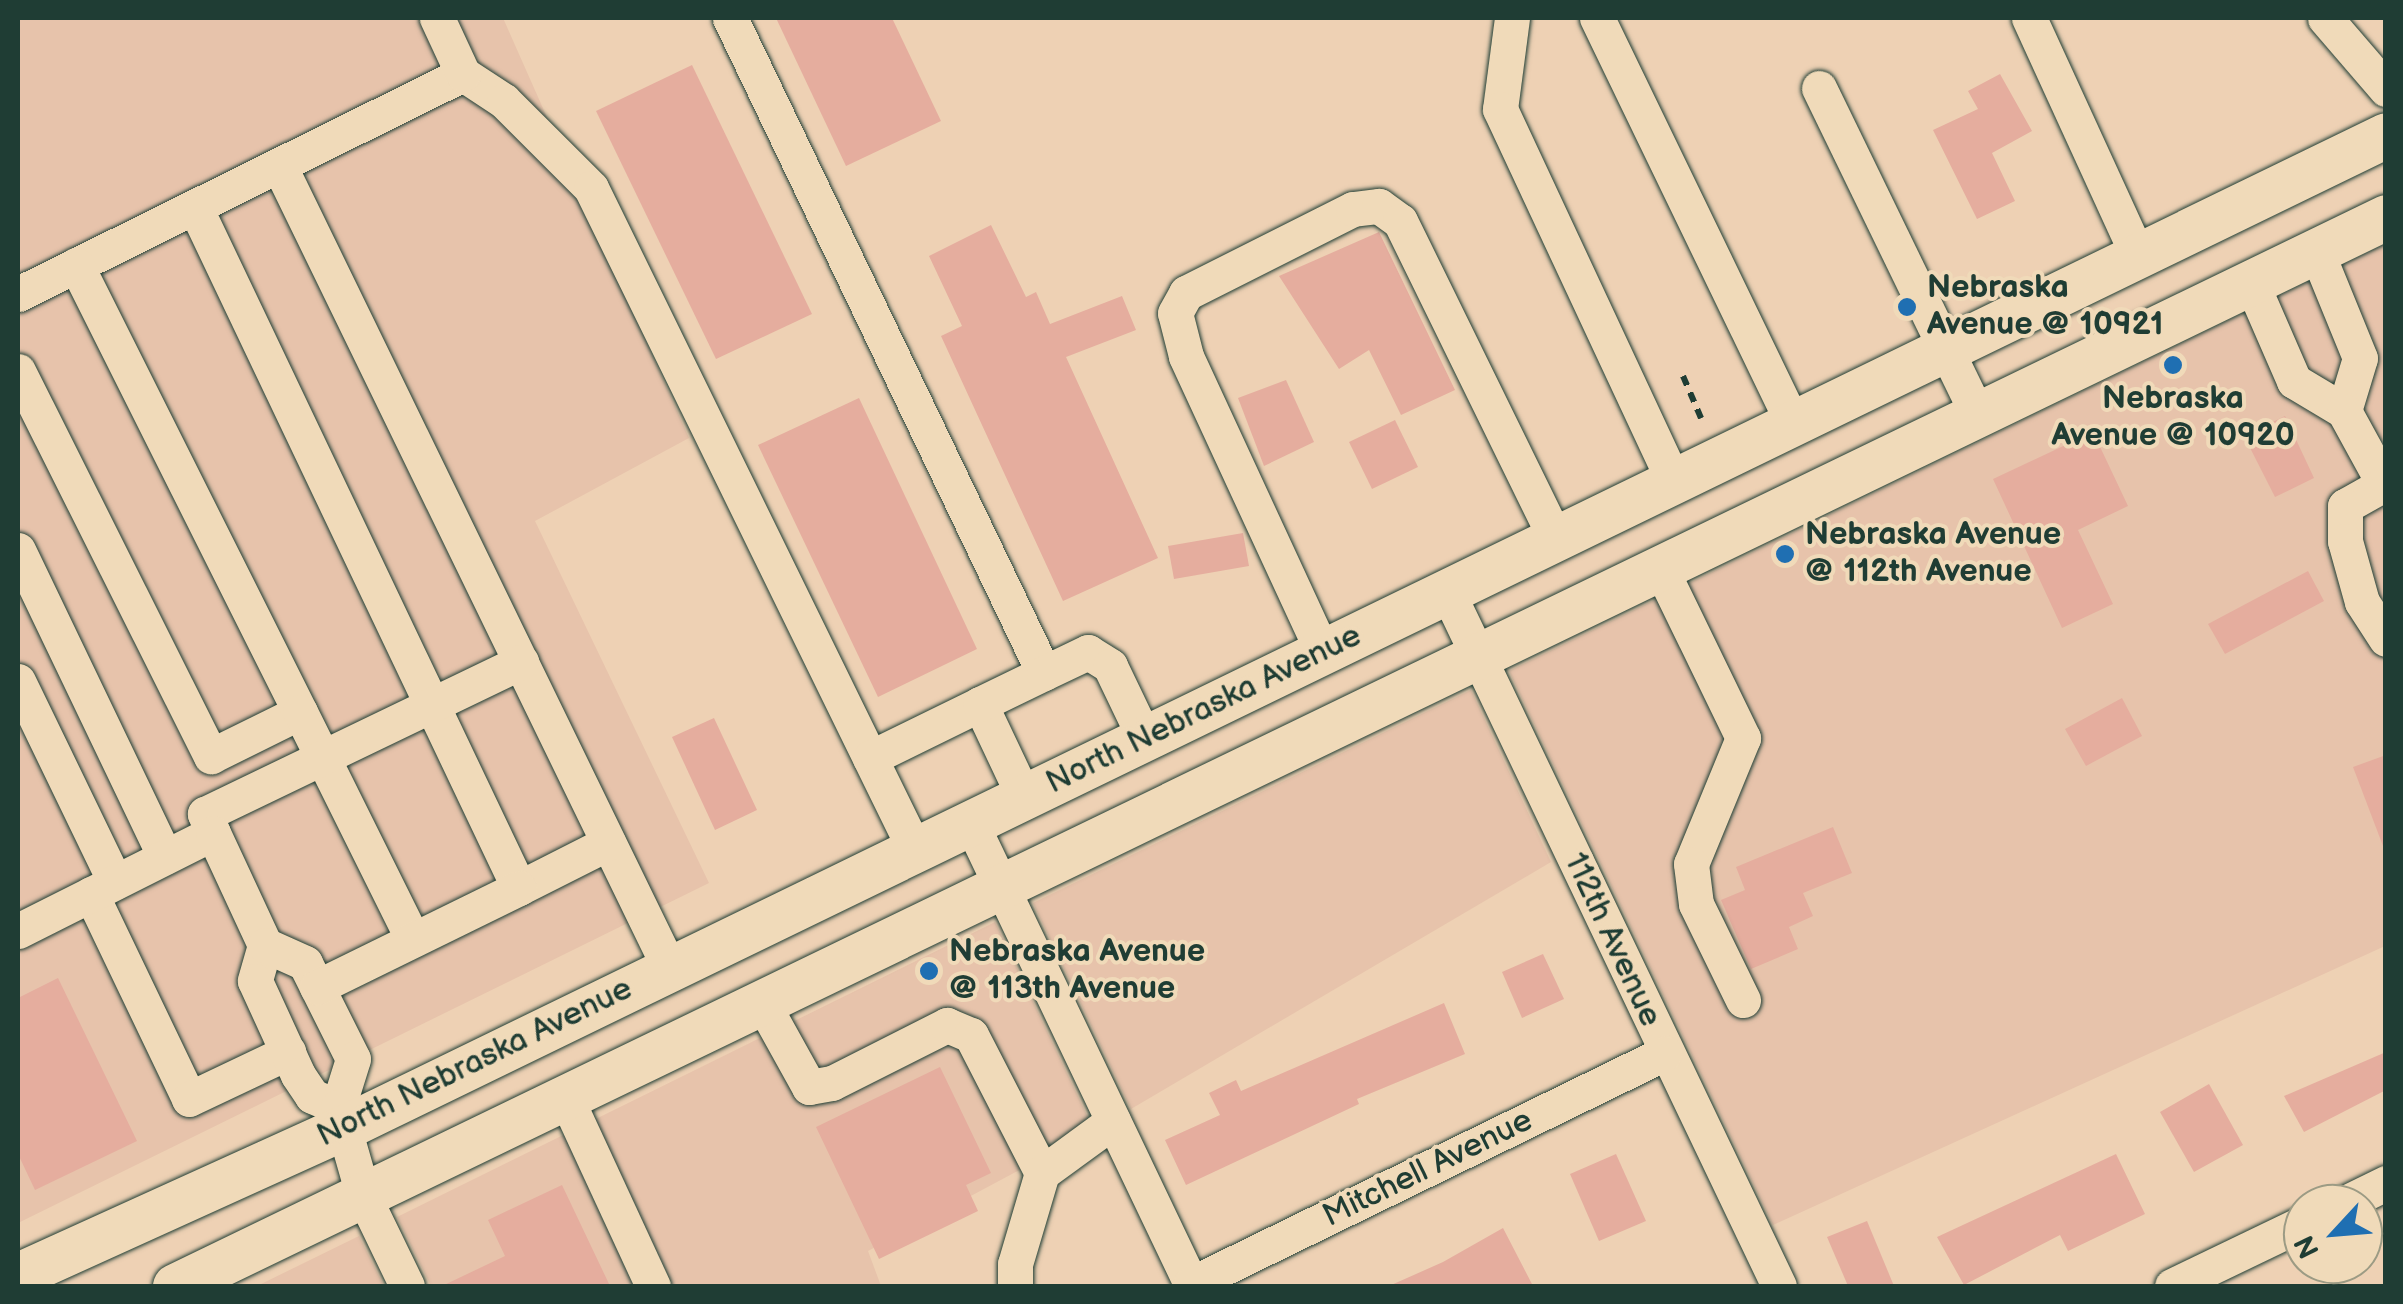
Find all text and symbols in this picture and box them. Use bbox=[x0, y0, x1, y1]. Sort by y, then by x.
place label: Nebraska Avenue @ 10921 bbox=[1927, 270, 2164, 345]
marker: Nebraska Avenue @ 10921 bbox=[1896, 296, 1918, 318]
marker: Nebraska Avenue @ 10920 bbox=[2162, 354, 2184, 376]
place label: Nebraska Avenue @ 10920 bbox=[2051, 381, 2295, 456]
place label: Nebraska Avenue @ 112th Avenue bbox=[1805, 517, 2061, 592]
marker: Nebraska Avenue @ 112th Avenue bbox=[1774, 543, 1796, 565]
street label: North Nebraska Avenue bbox=[1040, 617, 1368, 803]
street label: 112th Avenue bbox=[1555, 847, 1669, 1033]
place label: Nebraska Avenue @ 113th Avenue bbox=[949, 934, 1205, 1009]
marker: Nebraska Avenue @ 113th Avenue bbox=[918, 960, 940, 982]
street label: North Nebraska Avenue bbox=[311, 970, 639, 1156]
street label: Mitchell Avenue bbox=[1317, 1102, 1539, 1236]
north arrow bbox=[2283, 1184, 2383, 1284]
text: N bbox=[2288, 1230, 2327, 1263]

